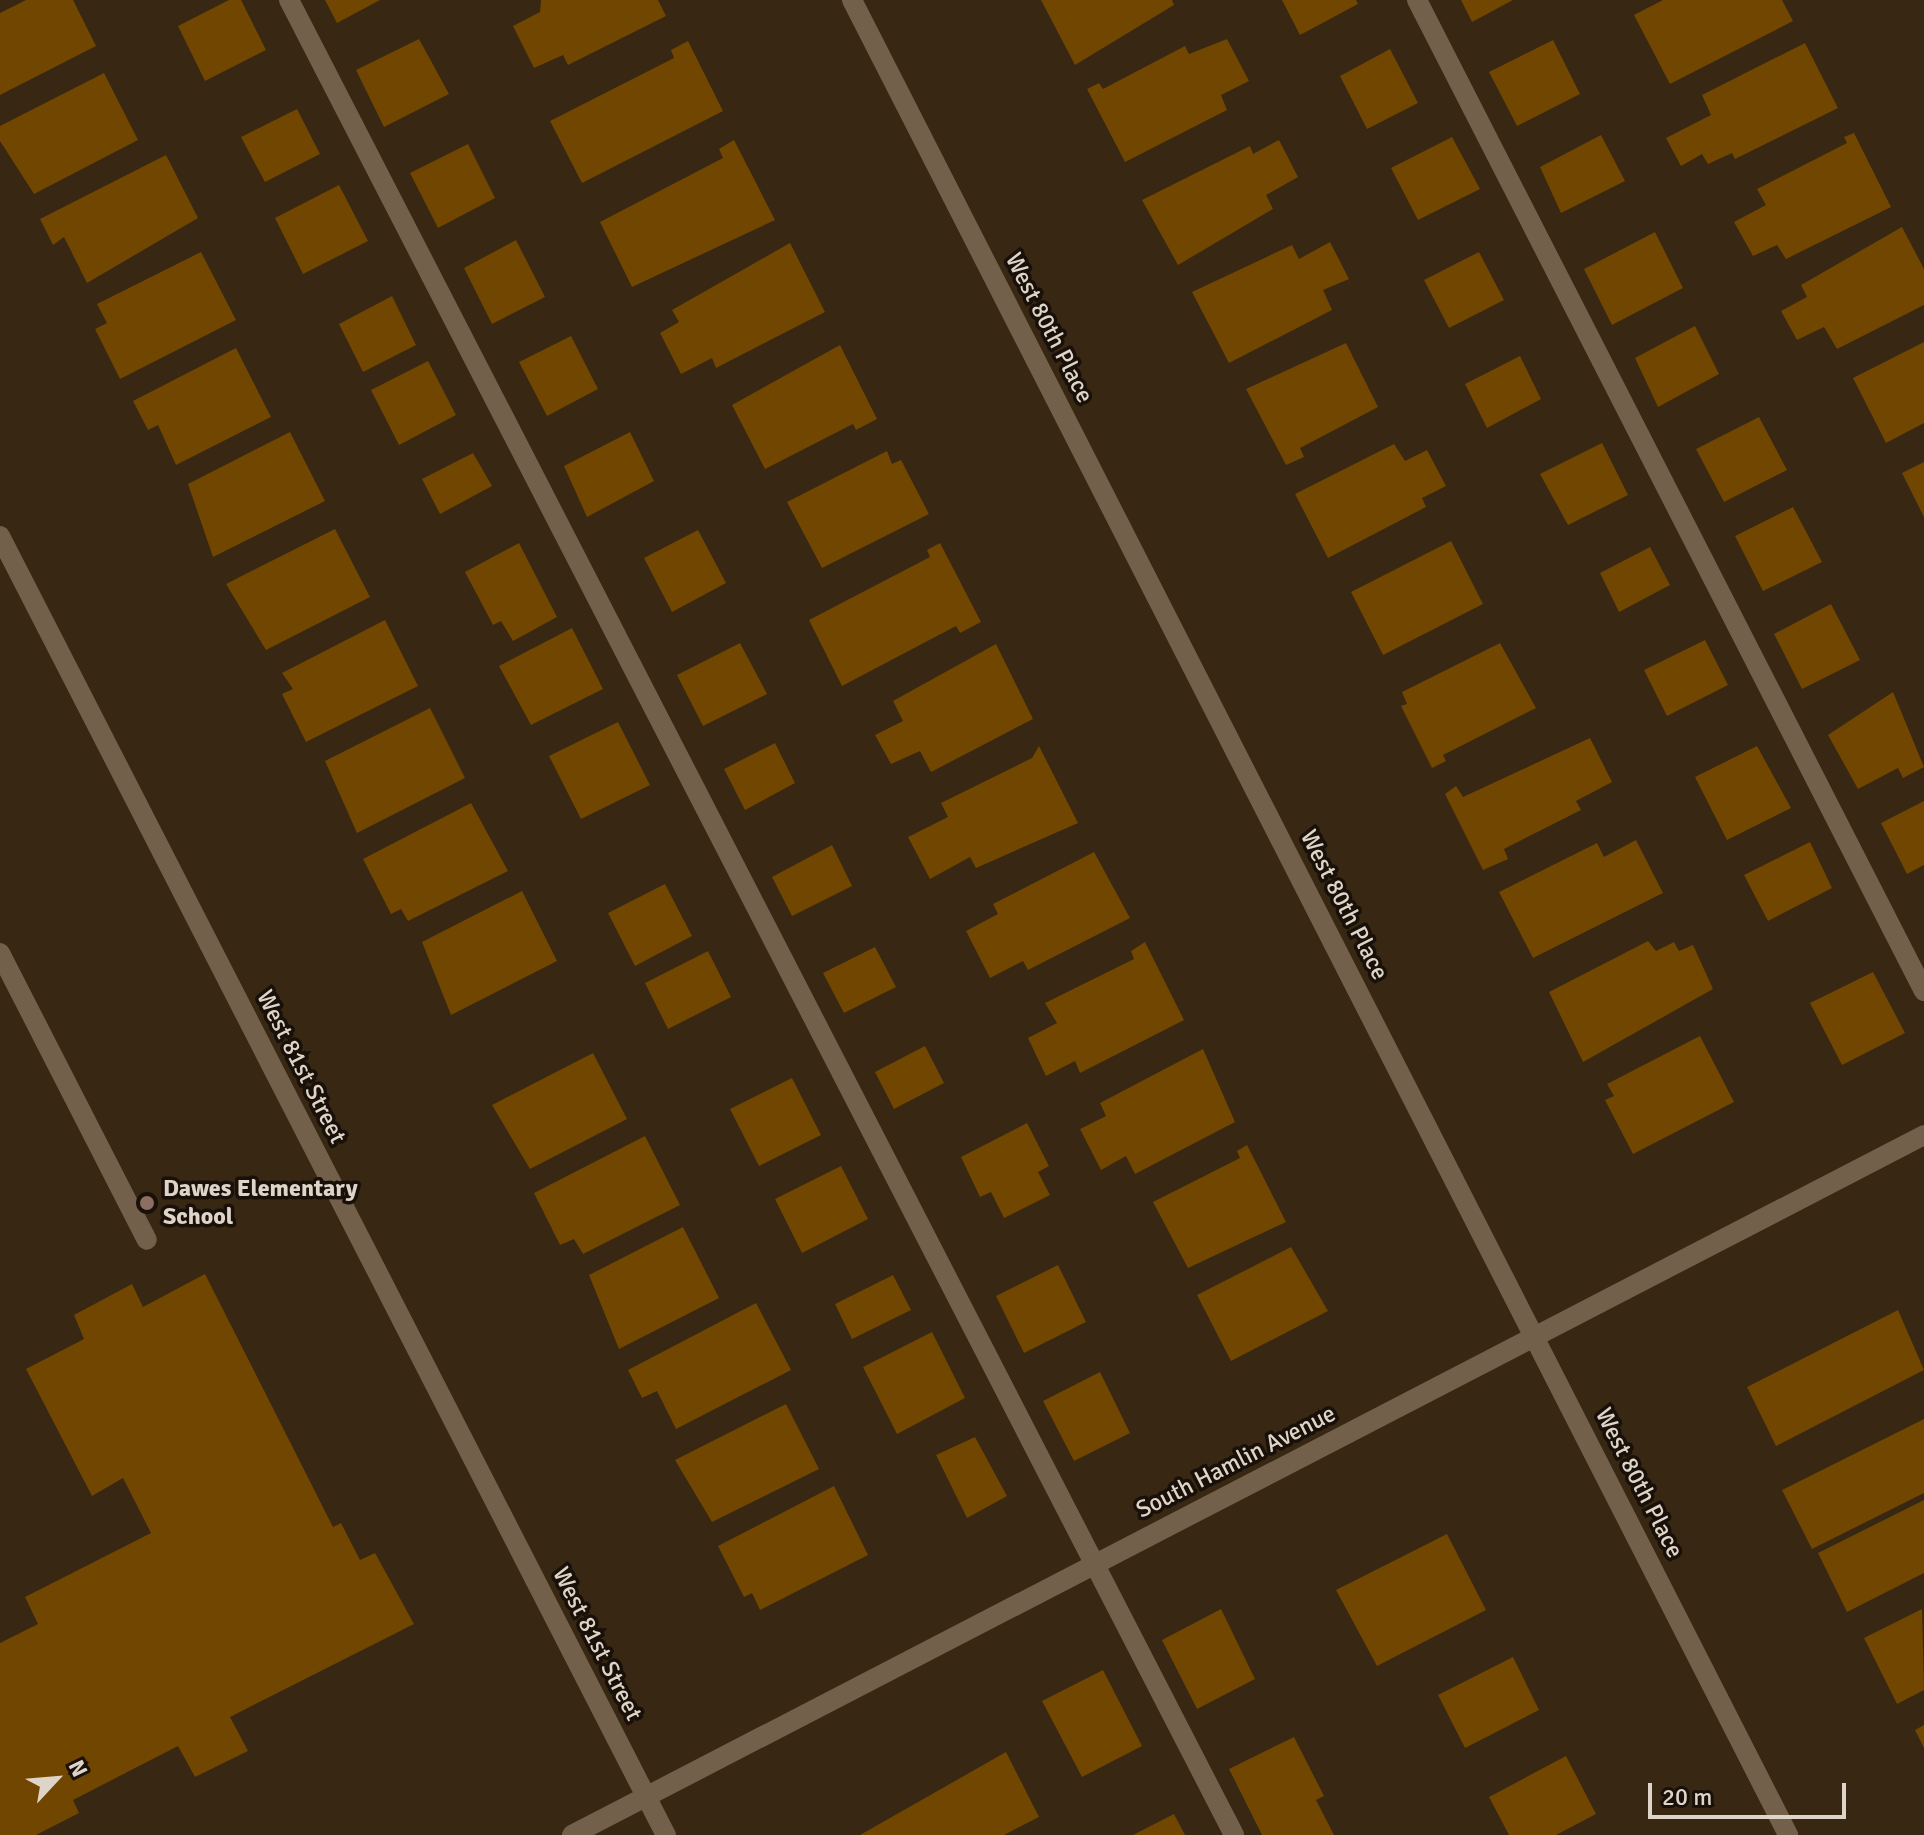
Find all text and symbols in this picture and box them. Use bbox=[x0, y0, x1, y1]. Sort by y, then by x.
street label: West 80th Place bbox=[999, 248, 1099, 408]
street label: West 80th Place bbox=[1294, 825, 1394, 985]
street label: West 81st Street bbox=[250, 985, 352, 1149]
place label: Dawes Elementary School bbox=[163, 1175, 358, 1231]
marker: Dawes Elementary School bbox=[138, 1194, 156, 1212]
street label: South Hamlin Avenue bbox=[1131, 1399, 1341, 1525]
street label: West 80th Place bbox=[1589, 1403, 1689, 1563]
street label: West 81st Street bbox=[546, 1562, 648, 1726]
north arrow bbox=[16, 1739, 96, 1819]
text: N bbox=[63, 1755, 94, 1781]
scale bar bbox=[1652, 1767, 1850, 1817]
text: 20 m bbox=[1662, 1782, 1712, 1812]

